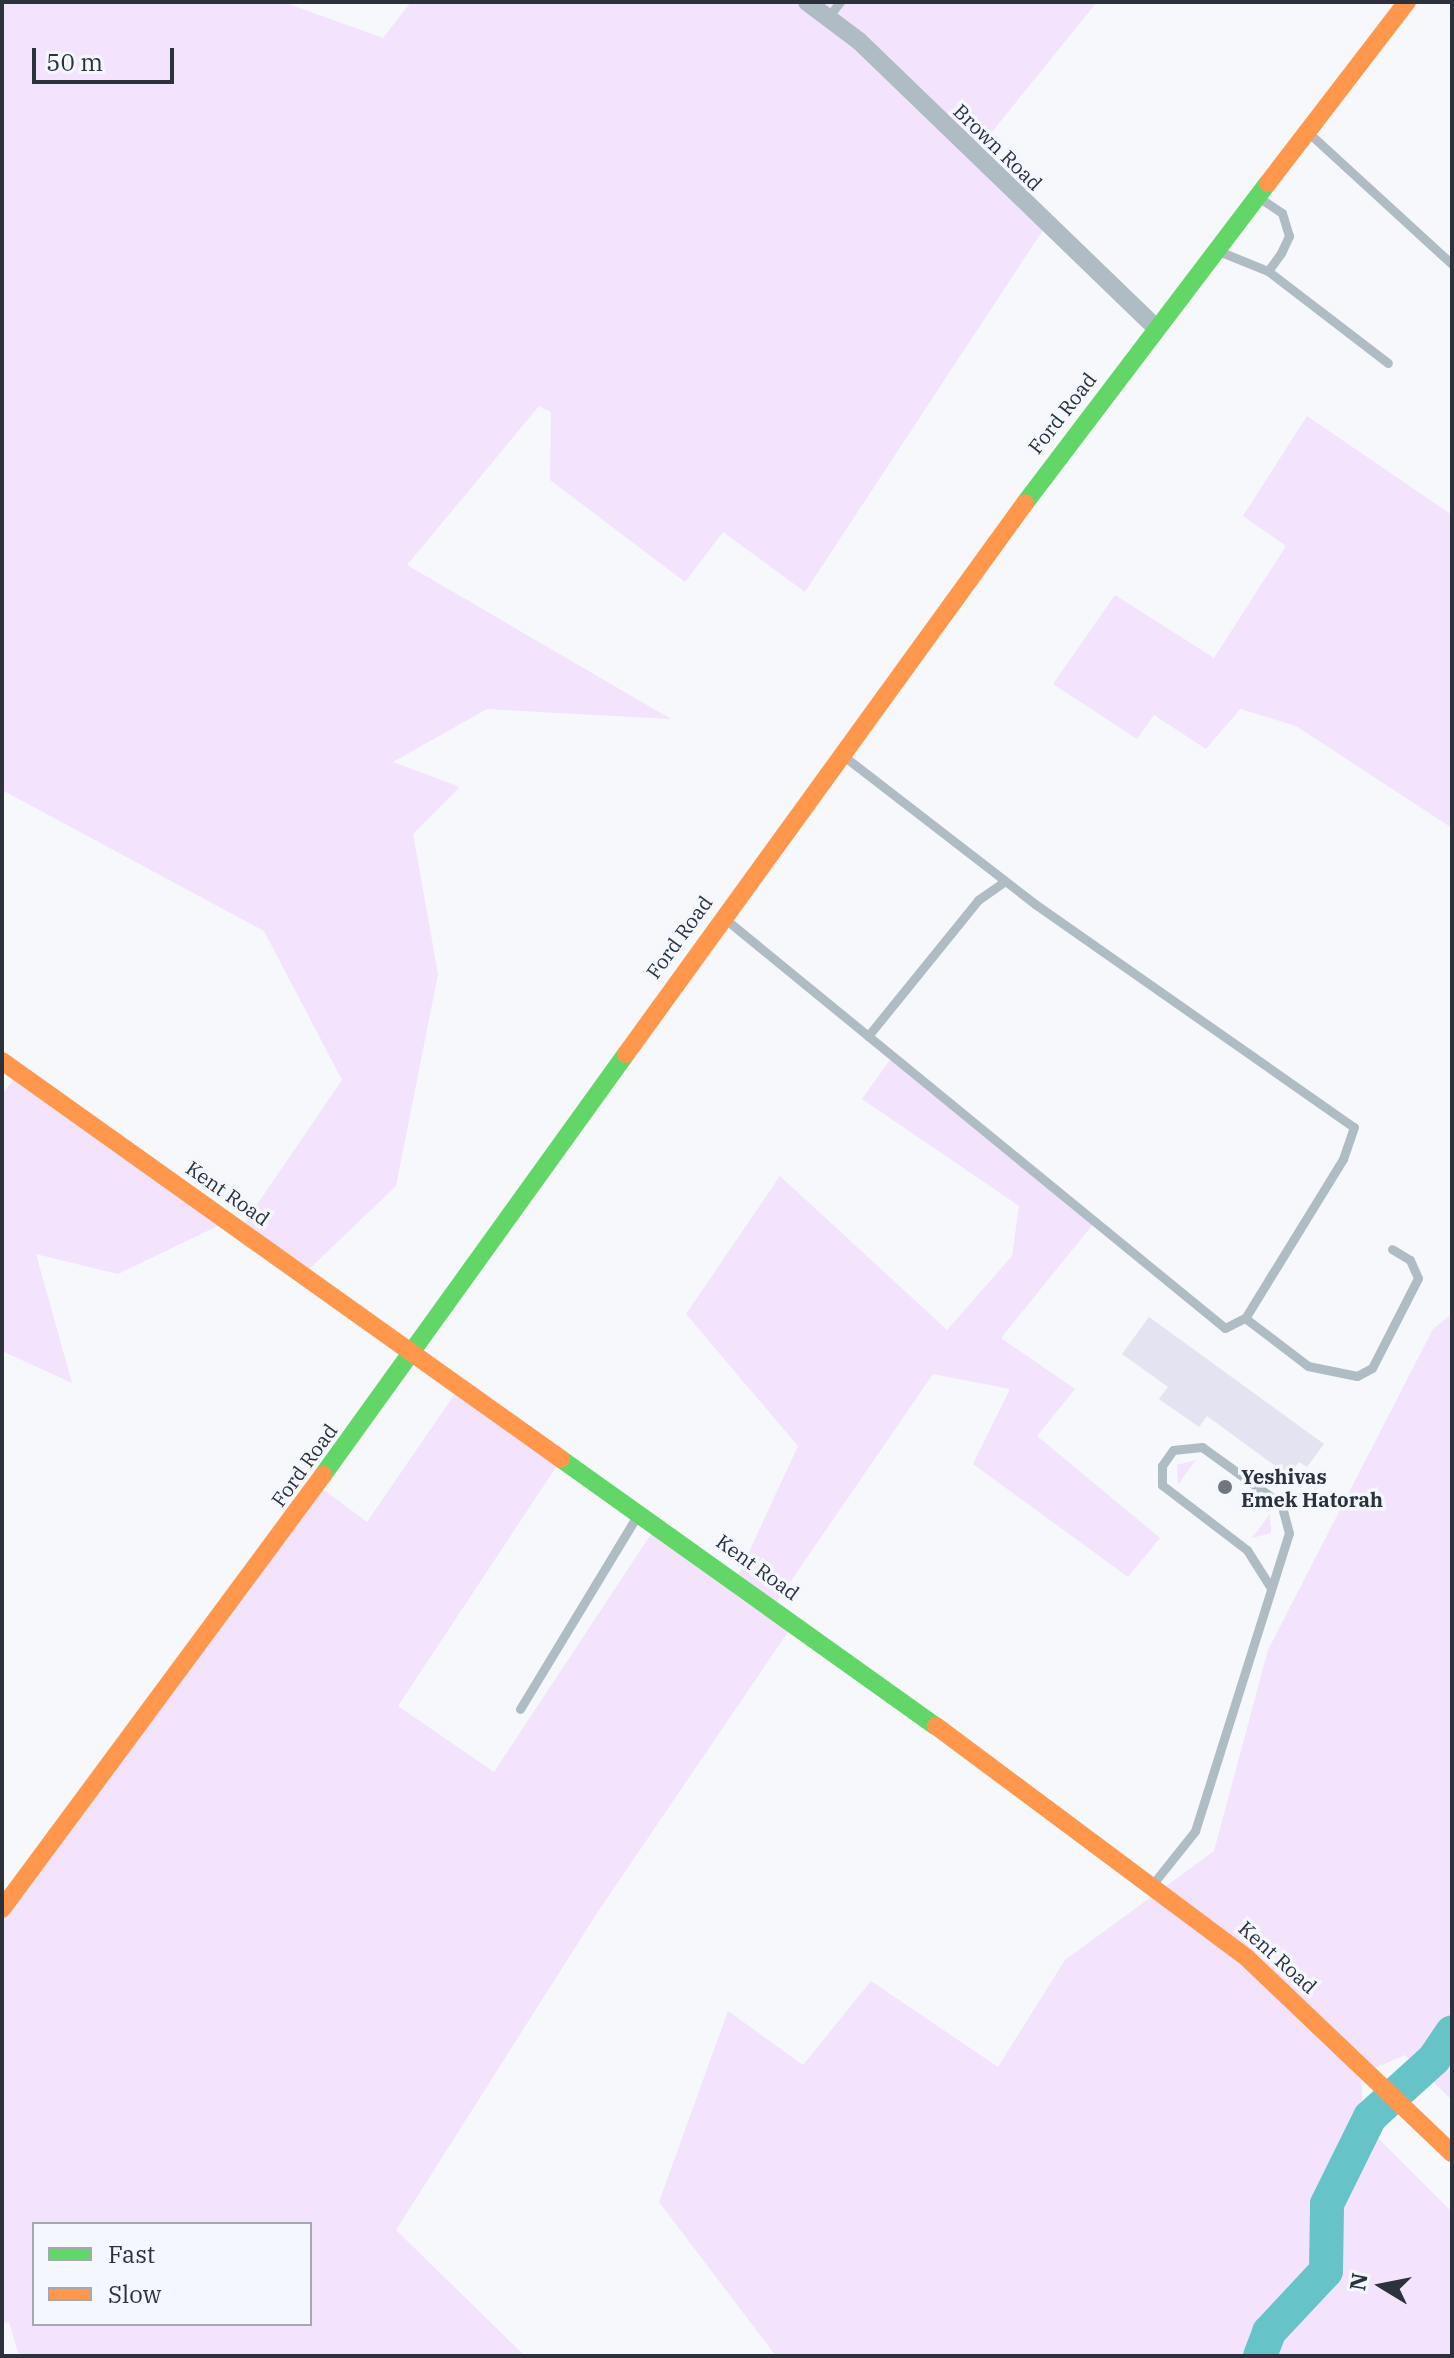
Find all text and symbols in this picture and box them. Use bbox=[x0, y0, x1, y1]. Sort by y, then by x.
scale bar bbox=[36, 32, 178, 82]
text: 50 m bbox=[46, 46, 103, 78]
street label: Brown Road bbox=[949, 99, 1047, 195]
street label: Ford Road bbox=[1023, 368, 1101, 458]
street label: Ford Road bbox=[641, 891, 717, 983]
street label: Kent Road bbox=[182, 1155, 274, 1231]
street label: Ford Road bbox=[266, 1419, 342, 1511]
place label: Yeshivas Emek Hatorah bbox=[1241, 1464, 1383, 1511]
marker: Yeshivas Emek Hatorah bbox=[1216, 1478, 1234, 1496]
street label: Kent Road bbox=[712, 1529, 804, 1605]
street label: Kent Road bbox=[1234, 1916, 1322, 1998]
legend bbox=[32, 2222, 312, 2326]
text: Fast bbox=[108, 2238, 155, 2270]
north arrow bbox=[1342, 2246, 1422, 2326]
text: N bbox=[1342, 2271, 1374, 2293]
text: Slow bbox=[108, 2278, 161, 2310]

